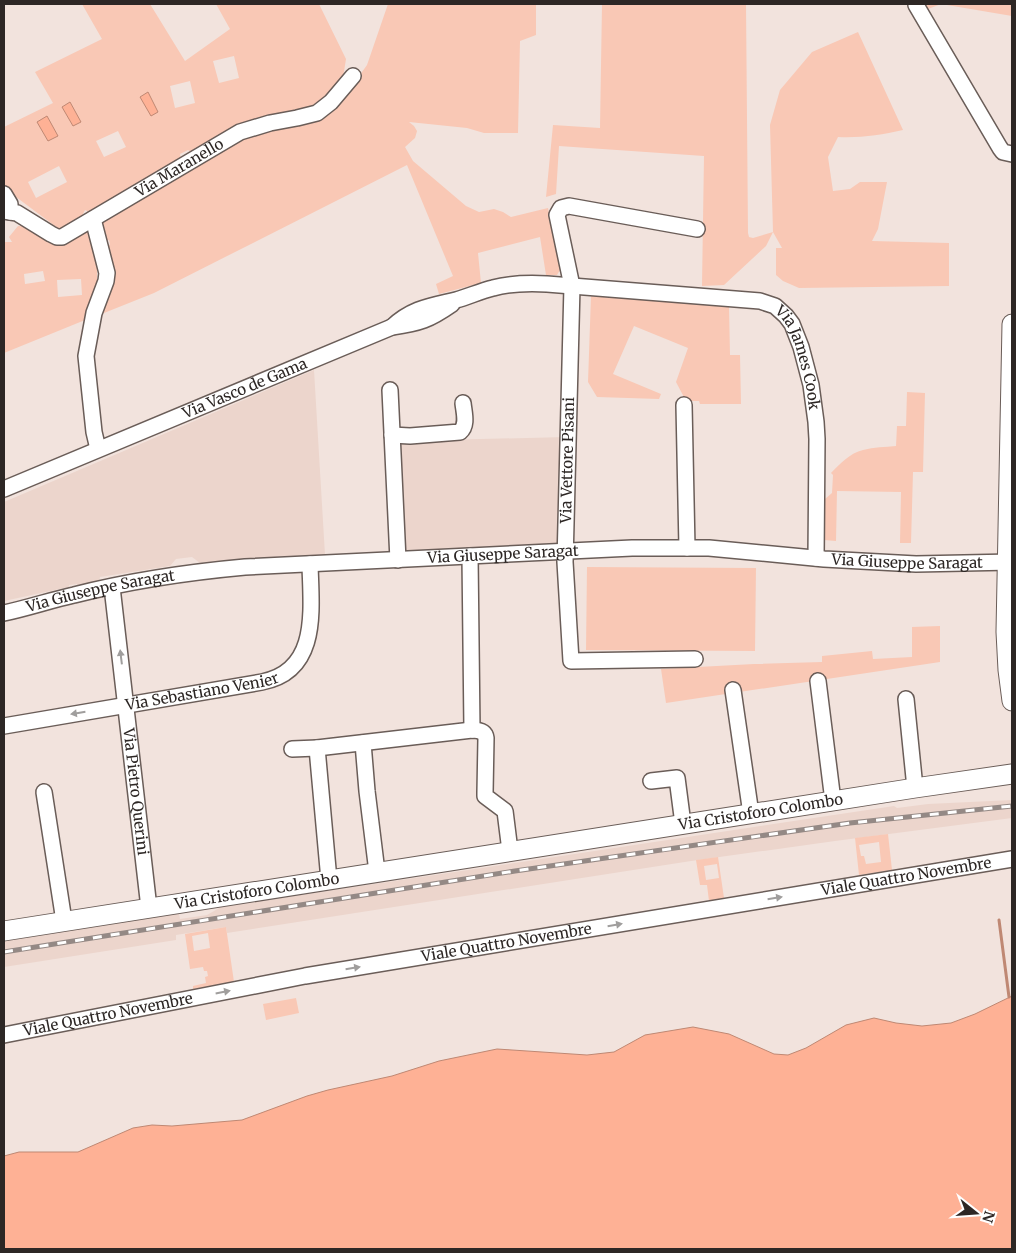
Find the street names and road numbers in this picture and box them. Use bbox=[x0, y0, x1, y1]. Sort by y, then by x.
street label: Via Maranello bbox=[130, 134, 227, 201]
street label: Via James Cook bbox=[771, 300, 824, 411]
street label: Via Vasco de Gama bbox=[179, 354, 310, 423]
street label: Via Vettore Pisani bbox=[556, 397, 578, 525]
street label: Via Giuseppe Saragat bbox=[426, 541, 579, 567]
street label: Via Giuseppe Saragat bbox=[830, 549, 983, 573]
street label: Via Giuseppe Saragat bbox=[23, 565, 176, 616]
street label: Via Sebastiano Venier bbox=[123, 668, 282, 714]
street label: Via Pietro Querini bbox=[119, 726, 153, 856]
street label: Via Cristoforo Colombo bbox=[676, 789, 845, 834]
street label: Viale Quattro Novembre bbox=[818, 853, 993, 900]
street label: Via Cristoforo Colombo bbox=[172, 868, 341, 913]
street label: Viale Quattro Novembre bbox=[419, 919, 593, 966]
street label: Viale Quattro Novembre bbox=[21, 988, 194, 1040]

